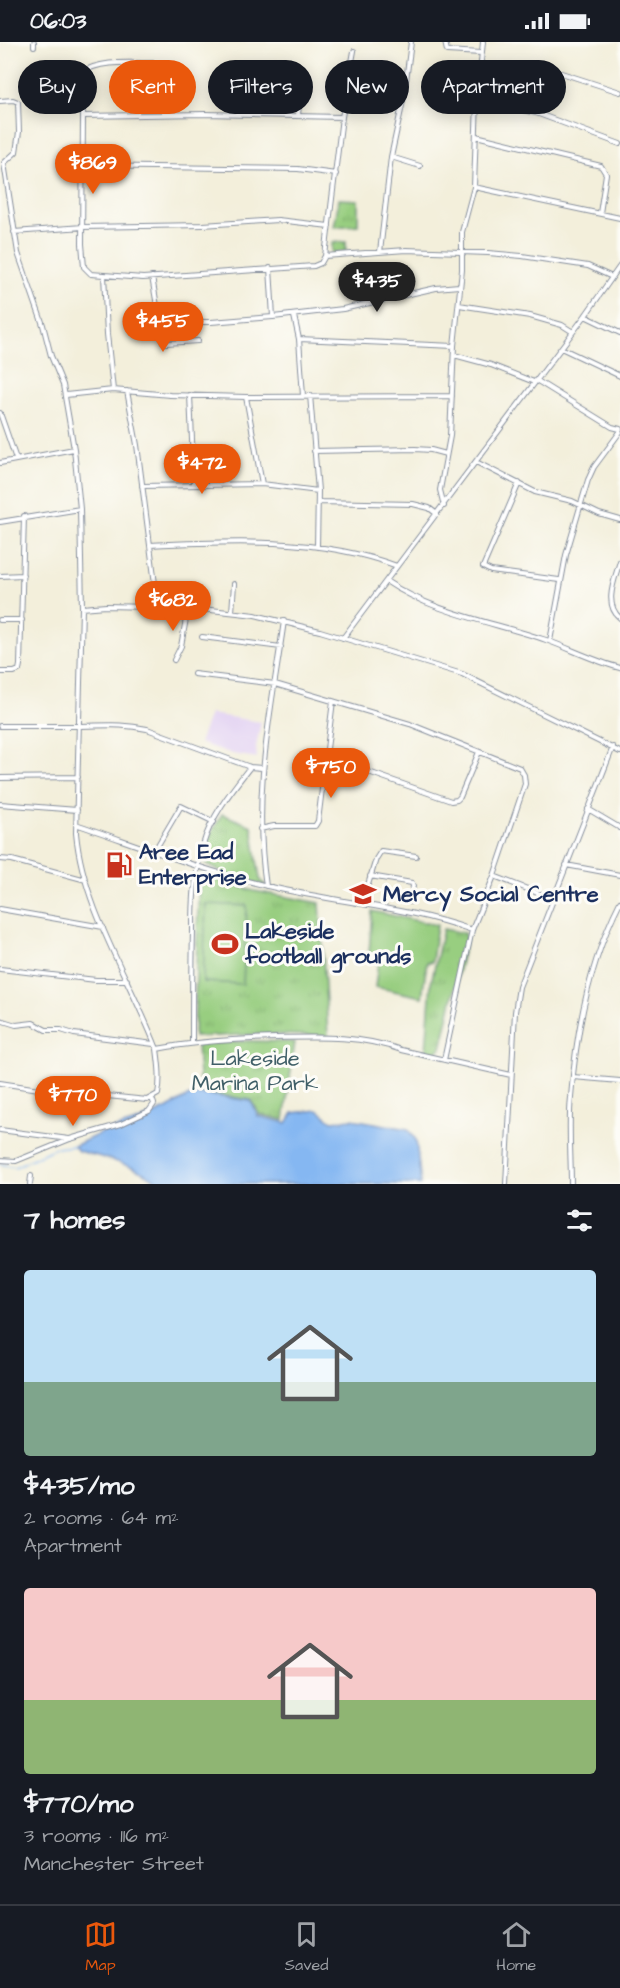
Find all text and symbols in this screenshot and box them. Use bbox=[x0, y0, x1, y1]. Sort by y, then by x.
text: 06:03 bbox=[30, 6, 86, 37]
chip: Buy bbox=[18, 60, 97, 114]
chip: Rent bbox=[109, 60, 196, 114]
chip: Filters bbox=[208, 60, 313, 114]
chip: New bbox=[325, 60, 409, 114]
chip: Apartment bbox=[421, 60, 566, 114]
pin: $869 bbox=[57, 144, 129, 195]
text: $869 bbox=[69, 149, 117, 177]
pin: $435 bbox=[341, 262, 413, 313]
text: $435 bbox=[352, 267, 402, 295]
pin: $455 bbox=[127, 302, 199, 353]
text: $455 bbox=[136, 307, 190, 335]
pin: $472 bbox=[166, 444, 238, 495]
text: $472 bbox=[178, 449, 226, 477]
pin: $682 bbox=[137, 581, 209, 632]
text: $682 bbox=[149, 586, 197, 614]
pin: $750 bbox=[295, 748, 367, 799]
text: $750 bbox=[306, 753, 356, 781]
place label: Aree Ead Enterprise bbox=[139, 837, 247, 893]
fuel station icon: Aree Ead Enterprise bbox=[104, 850, 134, 880]
school or university icon: Mercy Social Centre bbox=[348, 879, 378, 909]
place label: Mercy Social Centre bbox=[383, 879, 599, 912]
place label: Lakeside football grounds bbox=[244, 916, 411, 973]
sports icon: Lakeside football grounds bbox=[210, 929, 240, 959]
park label: Lakeside Marina Park bbox=[192, 1043, 319, 1099]
pin: $770 bbox=[37, 1076, 109, 1127]
text: $770 bbox=[49, 1081, 97, 1109]
text: 7 homes bbox=[24, 1202, 125, 1238]
icon: filters bbox=[563, 1204, 596, 1237]
icon: home bbox=[256, 1309, 364, 1417]
text: $435/mo bbox=[24, 1468, 135, 1504]
text: 2 rooms · 64 m² bbox=[24, 1504, 179, 1532]
text: Apartment bbox=[24, 1532, 122, 1560]
icon: home bbox=[256, 1627, 364, 1735]
text: $770/mo bbox=[24, 1786, 134, 1822]
text: 3 rooms · 116 m² bbox=[24, 1822, 169, 1850]
text: Manchester Street bbox=[24, 1850, 204, 1878]
tab: Map bbox=[84, 1918, 117, 1976]
tab: Saved bbox=[285, 1918, 328, 1976]
tab: Home bbox=[496, 1918, 536, 1976]

